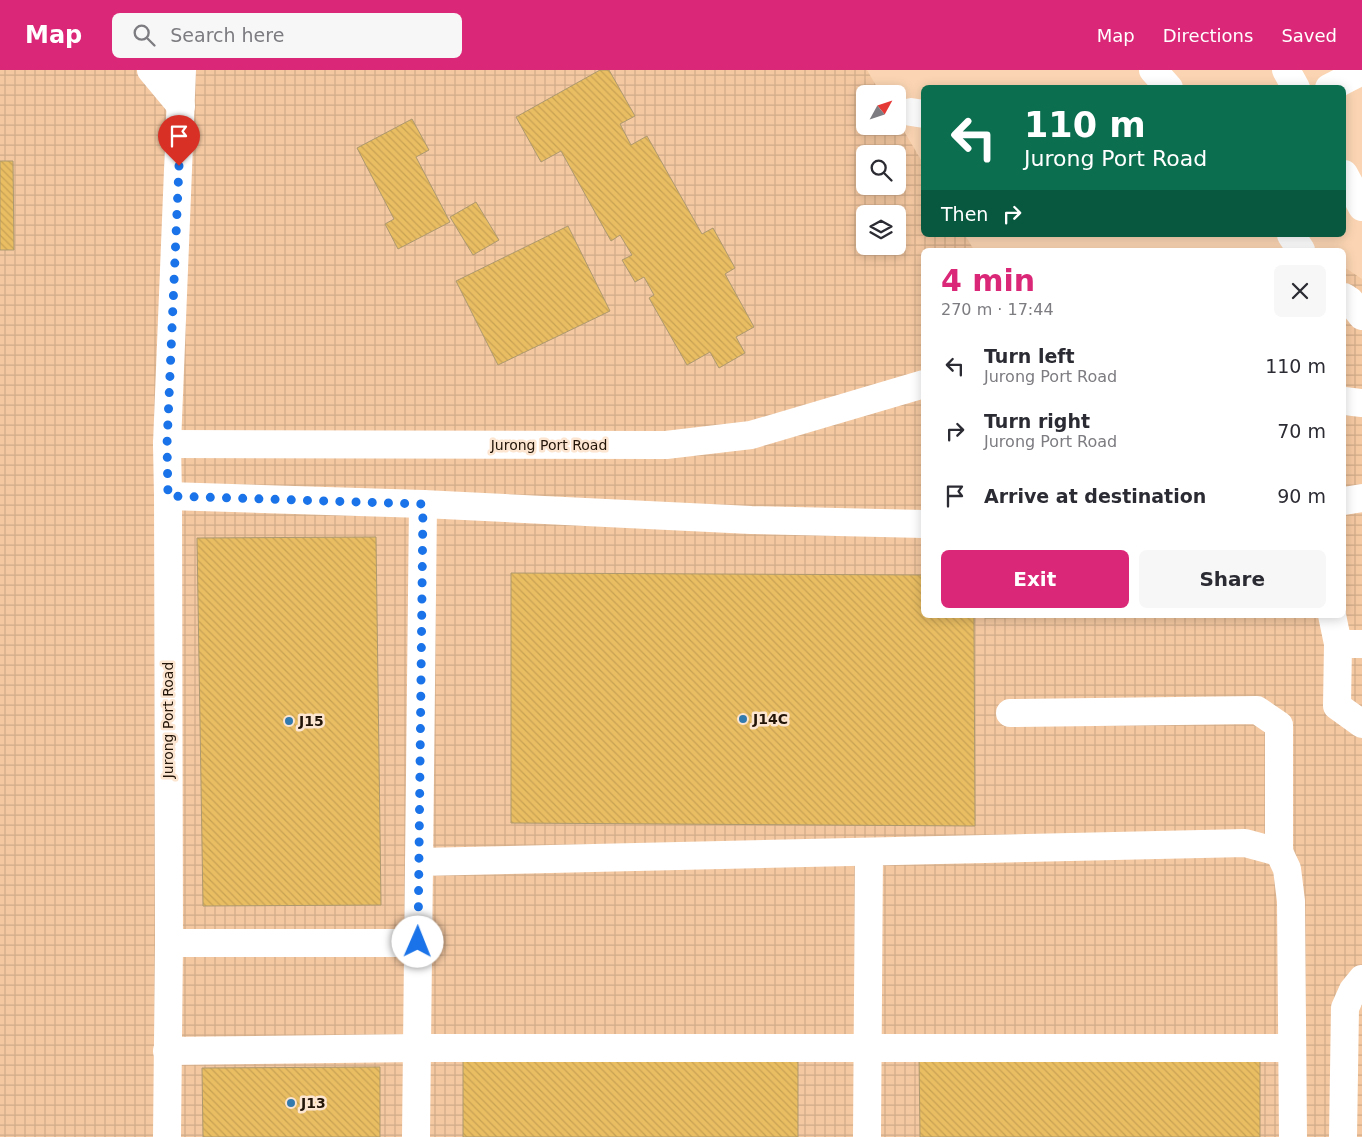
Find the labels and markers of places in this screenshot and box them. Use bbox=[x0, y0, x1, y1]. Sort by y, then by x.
pin bbox=[158, 115, 200, 166]
place label: J14C bbox=[752, 711, 788, 727]
place label: J15 bbox=[298, 713, 324, 729]
marker: J14C bbox=[737, 713, 749, 725]
marker: J15 bbox=[283, 715, 295, 727]
place label: J13 bbox=[300, 1095, 326, 1111]
marker: J13 bbox=[285, 1097, 297, 1109]

